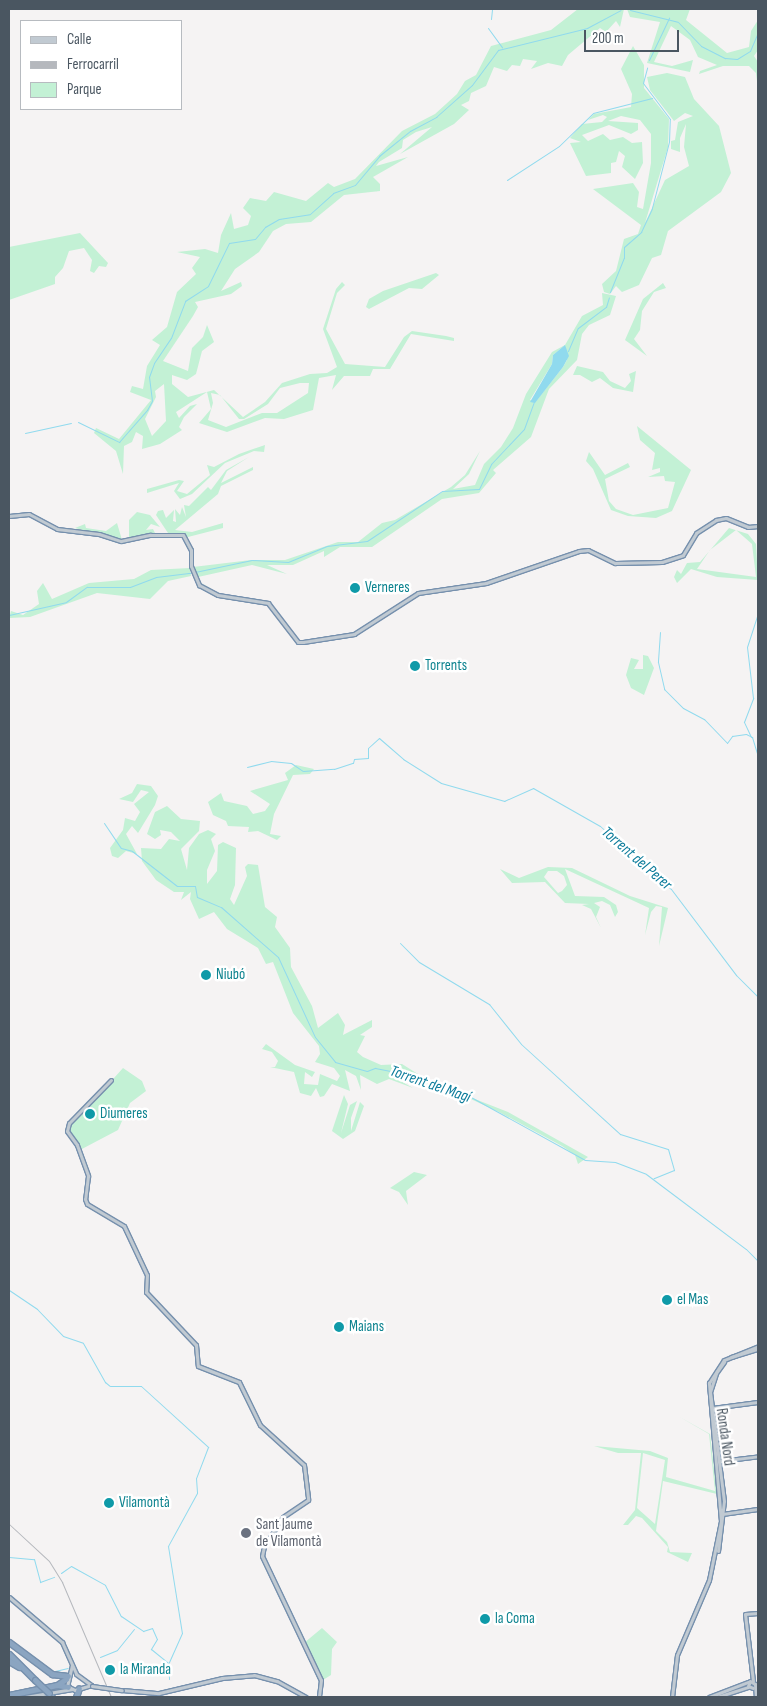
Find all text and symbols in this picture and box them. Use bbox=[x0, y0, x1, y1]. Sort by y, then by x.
legend bbox=[20, 20, 182, 110]
scale bar bbox=[587, 20, 682, 52]
text: 200 m bbox=[592, 29, 624, 48]
text: Calle bbox=[67, 30, 91, 49]
text: Ferrocarril bbox=[67, 55, 119, 74]
text: Parque bbox=[67, 80, 102, 99]
place label: Verneres bbox=[365, 579, 410, 597]
marker: Verneres bbox=[349, 582, 361, 594]
place label: Torrents bbox=[425, 657, 467, 675]
marker: Torrents bbox=[409, 660, 421, 672]
water label: Torrent del Perer bbox=[597, 823, 675, 895]
place label: Niubó bbox=[216, 966, 245, 984]
marker: Niubó bbox=[200, 969, 212, 981]
water label: Torrent del Magí bbox=[387, 1062, 473, 1108]
place label: Diumeres bbox=[100, 1105, 148, 1123]
marker: Diumeres bbox=[84, 1108, 96, 1120]
place label: el Mas bbox=[677, 1291, 708, 1309]
marker: el Mas bbox=[661, 1294, 673, 1306]
place label: Maians bbox=[349, 1318, 384, 1336]
marker: Maians bbox=[333, 1321, 345, 1333]
street label: Ronda Nord bbox=[712, 1407, 738, 1467]
place label: Vilamontà bbox=[119, 1494, 170, 1512]
marker: Vilamontà bbox=[103, 1497, 115, 1509]
place label: Sant Jaume de Vilamontà bbox=[256, 1515, 321, 1550]
marker: Sant Jaume de Vilamontà bbox=[240, 1527, 252, 1539]
place label: la Coma bbox=[495, 1610, 535, 1628]
marker: la Coma bbox=[479, 1613, 491, 1625]
place label: la Miranda bbox=[120, 1661, 171, 1679]
marker: la Miranda bbox=[104, 1664, 116, 1676]

